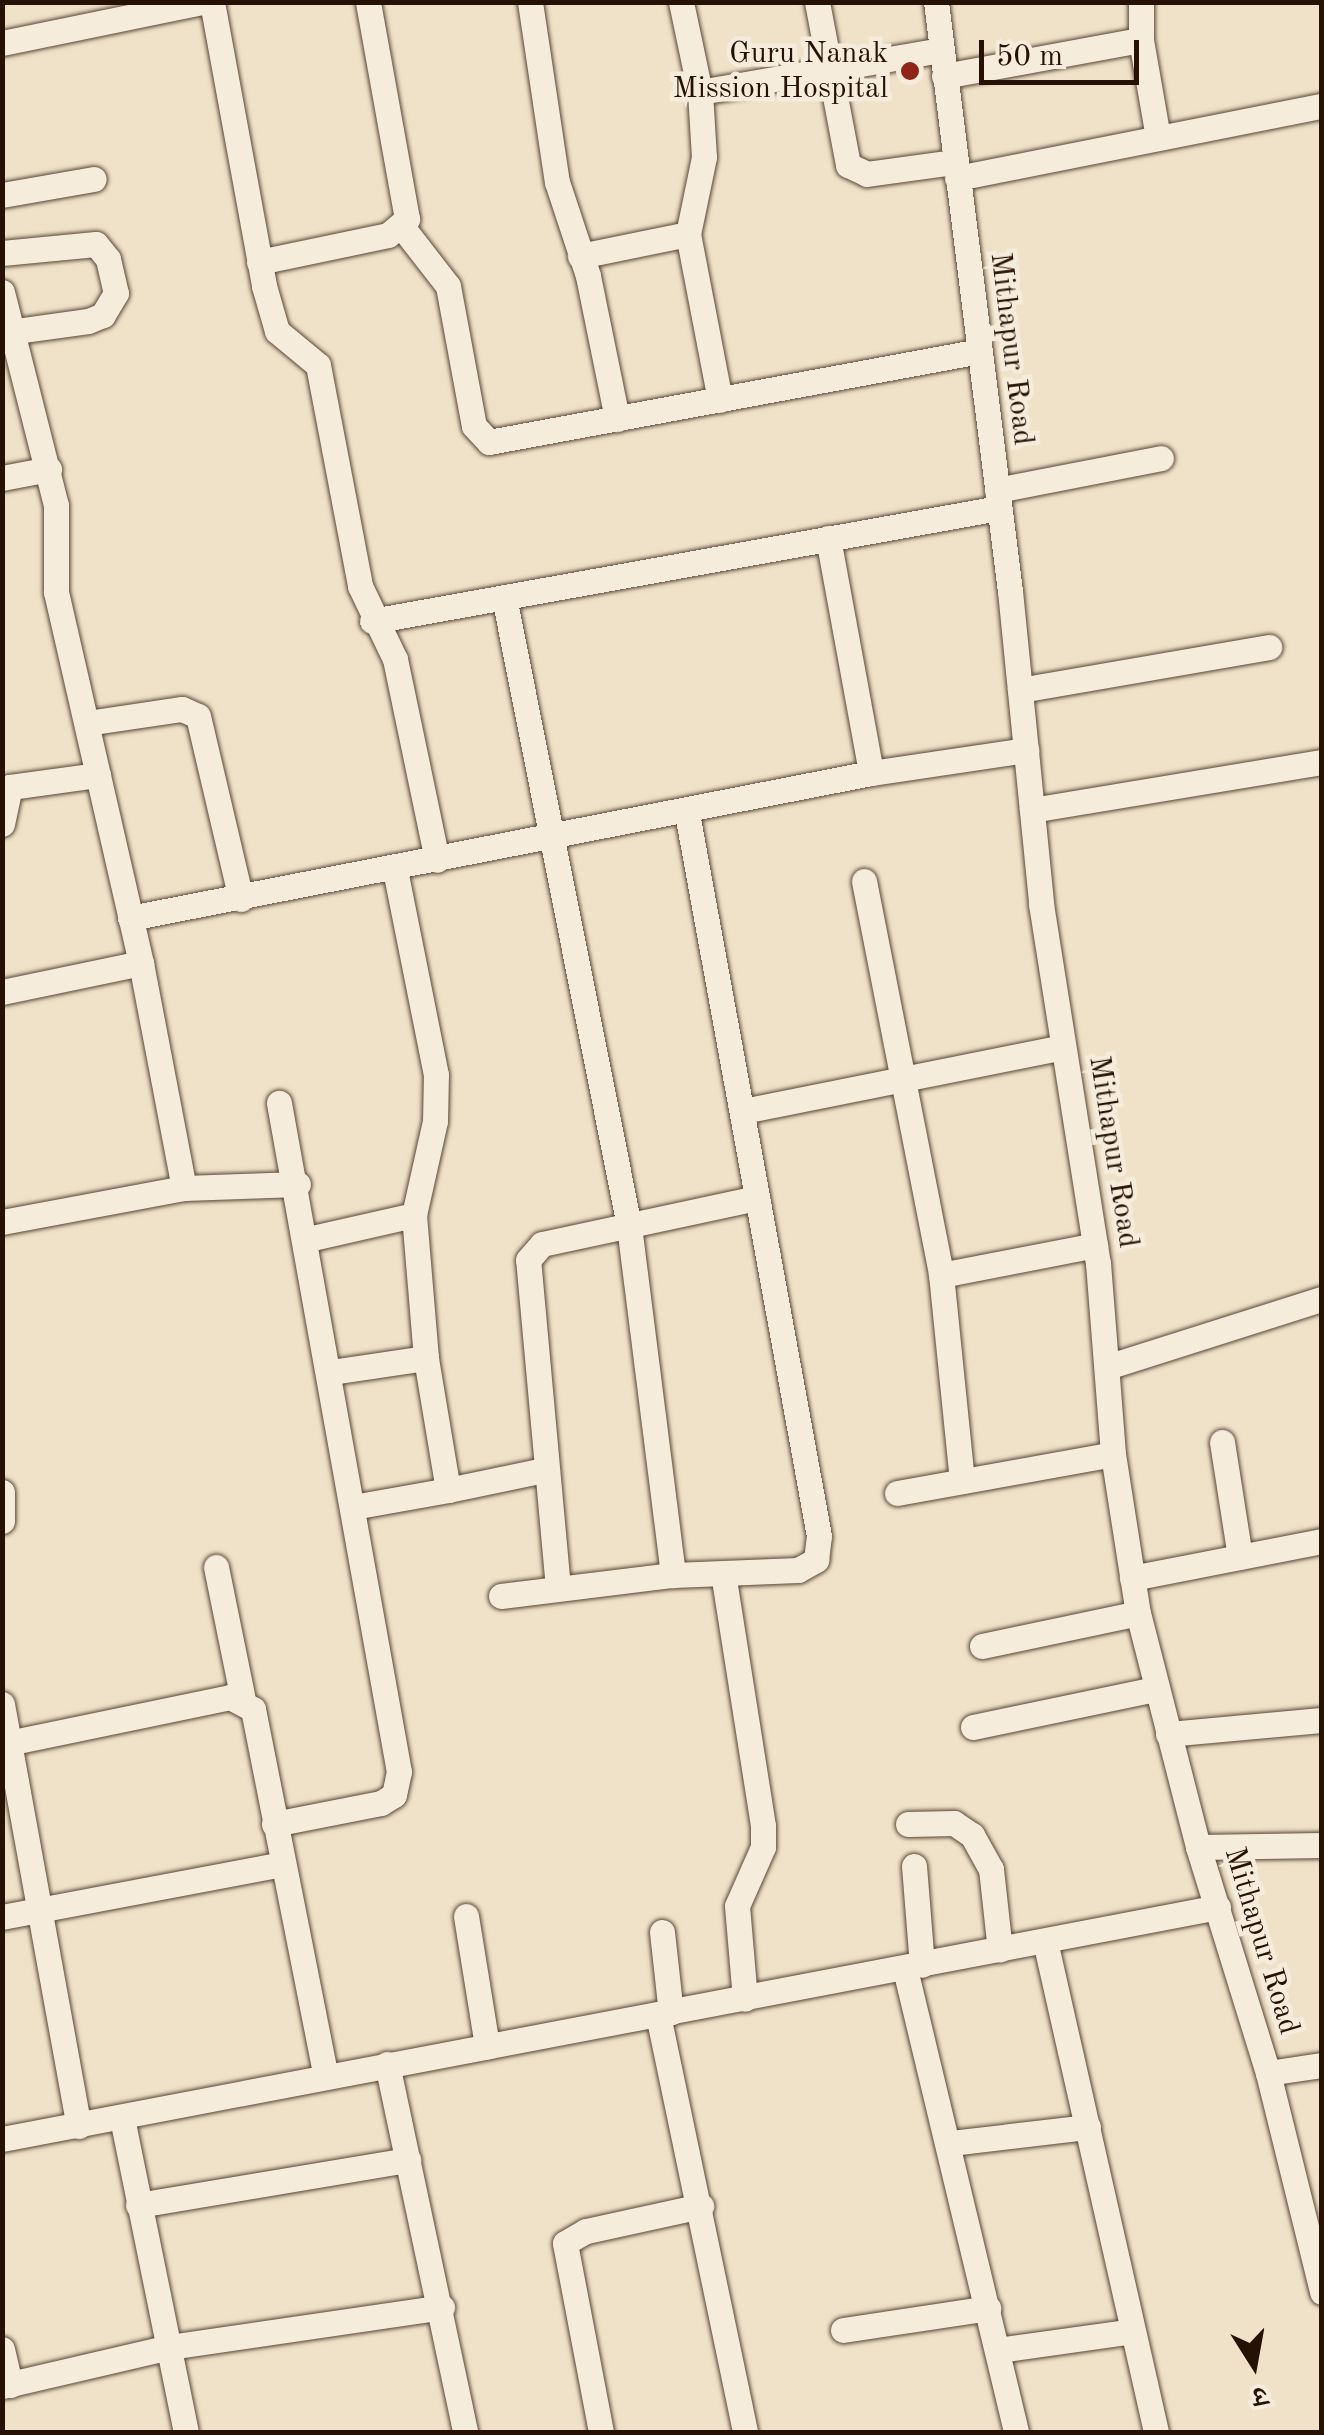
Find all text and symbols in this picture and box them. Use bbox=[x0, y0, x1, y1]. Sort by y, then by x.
scale bar bbox=[984, 20, 1144, 82]
place label: Guru Nanak Mission Hospital bbox=[673, 36, 888, 106]
text: 50 m bbox=[996, 42, 1063, 72]
marker: Guru Nanak Mission Hospital bbox=[897, 58, 923, 84]
street label: Mithapur Road bbox=[981, 251, 1041, 447]
street label: Mithapur Road bbox=[1080, 1053, 1146, 1251]
street label: Mithapur Road bbox=[1215, 1843, 1307, 2039]
north arrow bbox=[1204, 2315, 1304, 2415]
text: उ bbox=[1250, 2379, 1269, 2410]

